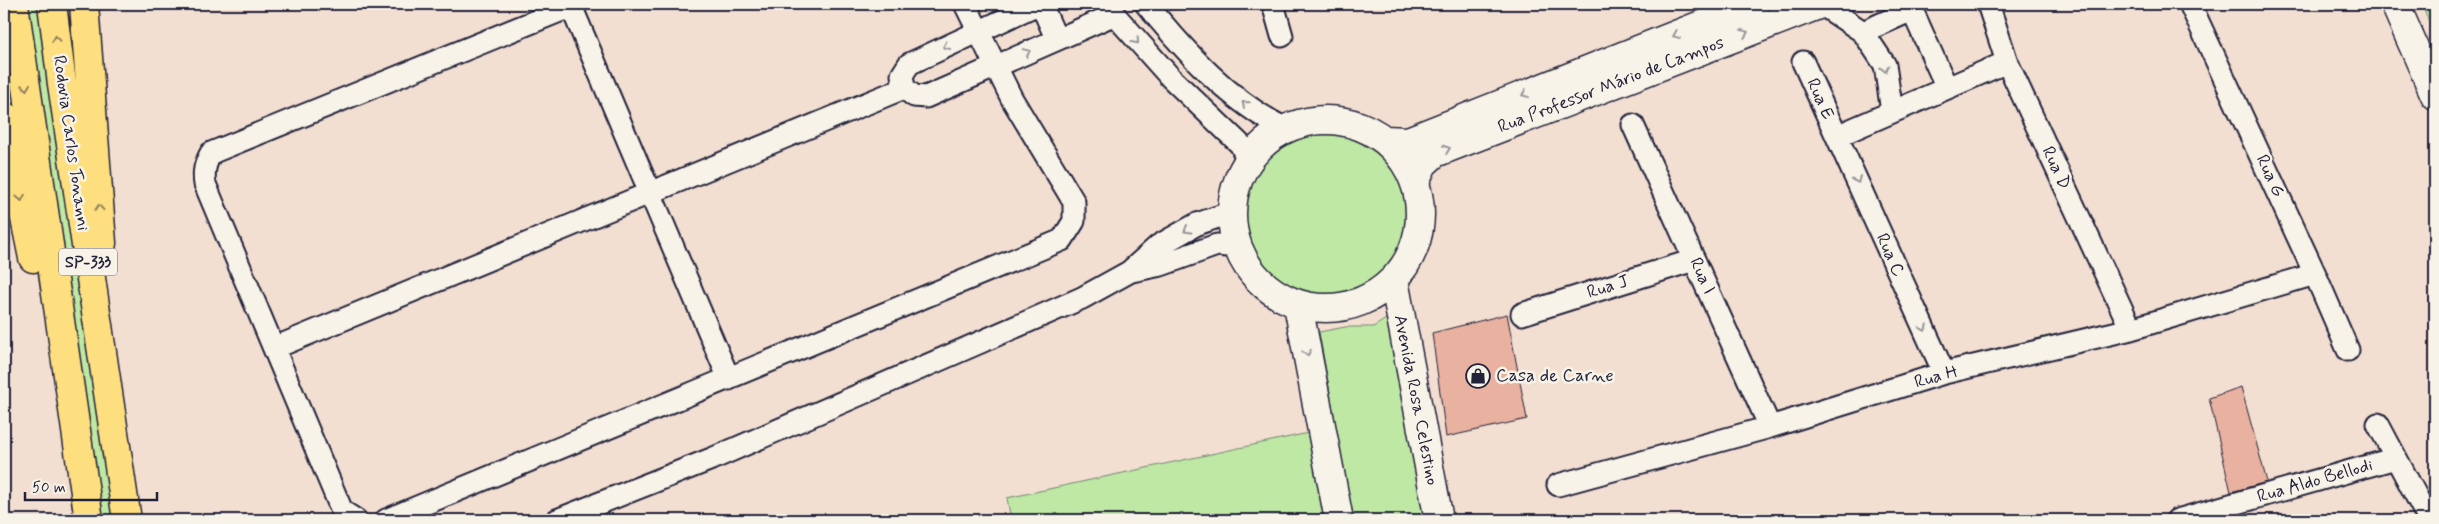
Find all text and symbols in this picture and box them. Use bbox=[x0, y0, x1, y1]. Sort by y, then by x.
one-way arrow bbox=[1672, 28, 1681, 39]
one-way arrow bbox=[1740, 29, 1749, 39]
street label: Rua Professor Mário de Campos bbox=[1494, 31, 1728, 139]
one-way arrow bbox=[51, 35, 62, 43]
one-way arrow bbox=[1130, 36, 1139, 45]
one-way arrow bbox=[942, 40, 951, 50]
one-way arrow bbox=[1022, 48, 1031, 58]
street label: Rodovia Carlos Tonanni bbox=[47, 54, 95, 232]
one-way arrow bbox=[1879, 65, 1890, 74]
street label: Rua E bbox=[1800, 75, 1840, 123]
one-way arrow bbox=[20, 83, 31, 91]
one-way arrow bbox=[1521, 88, 1530, 99]
one-way arrow bbox=[1242, 100, 1251, 109]
street label: Rua D bbox=[2036, 143, 2076, 193]
one-way arrow bbox=[1442, 145, 1451, 155]
street label: Rua G bbox=[2250, 151, 2290, 201]
one-way arrow bbox=[1850, 175, 1861, 184]
one-way arrow bbox=[15, 193, 26, 202]
one-way arrow bbox=[94, 204, 105, 212]
one-way arrow bbox=[1183, 224, 1192, 234]
street label: Rua C bbox=[1870, 230, 1910, 281]
road number: SP-333 bbox=[59, 248, 117, 276]
street label: Rua I bbox=[1683, 254, 1721, 298]
street label: Rua J bbox=[1584, 269, 1632, 305]
street label: Avenida Rosa Celestino bbox=[1388, 313, 1444, 487]
one-way arrow bbox=[1917, 323, 1928, 332]
one-way arrow bbox=[1302, 348, 1312, 357]
street label: Rua H bbox=[1912, 359, 1960, 395]
shop icon: Casa de Carne bbox=[1465, 363, 1491, 389]
place label: Casa de Carne bbox=[1496, 364, 1614, 388]
street label: Rua Aldo Bellodi bbox=[2254, 453, 2376, 509]
scale bar bbox=[25, 469, 158, 501]
text: 50 m bbox=[32, 478, 66, 498]

